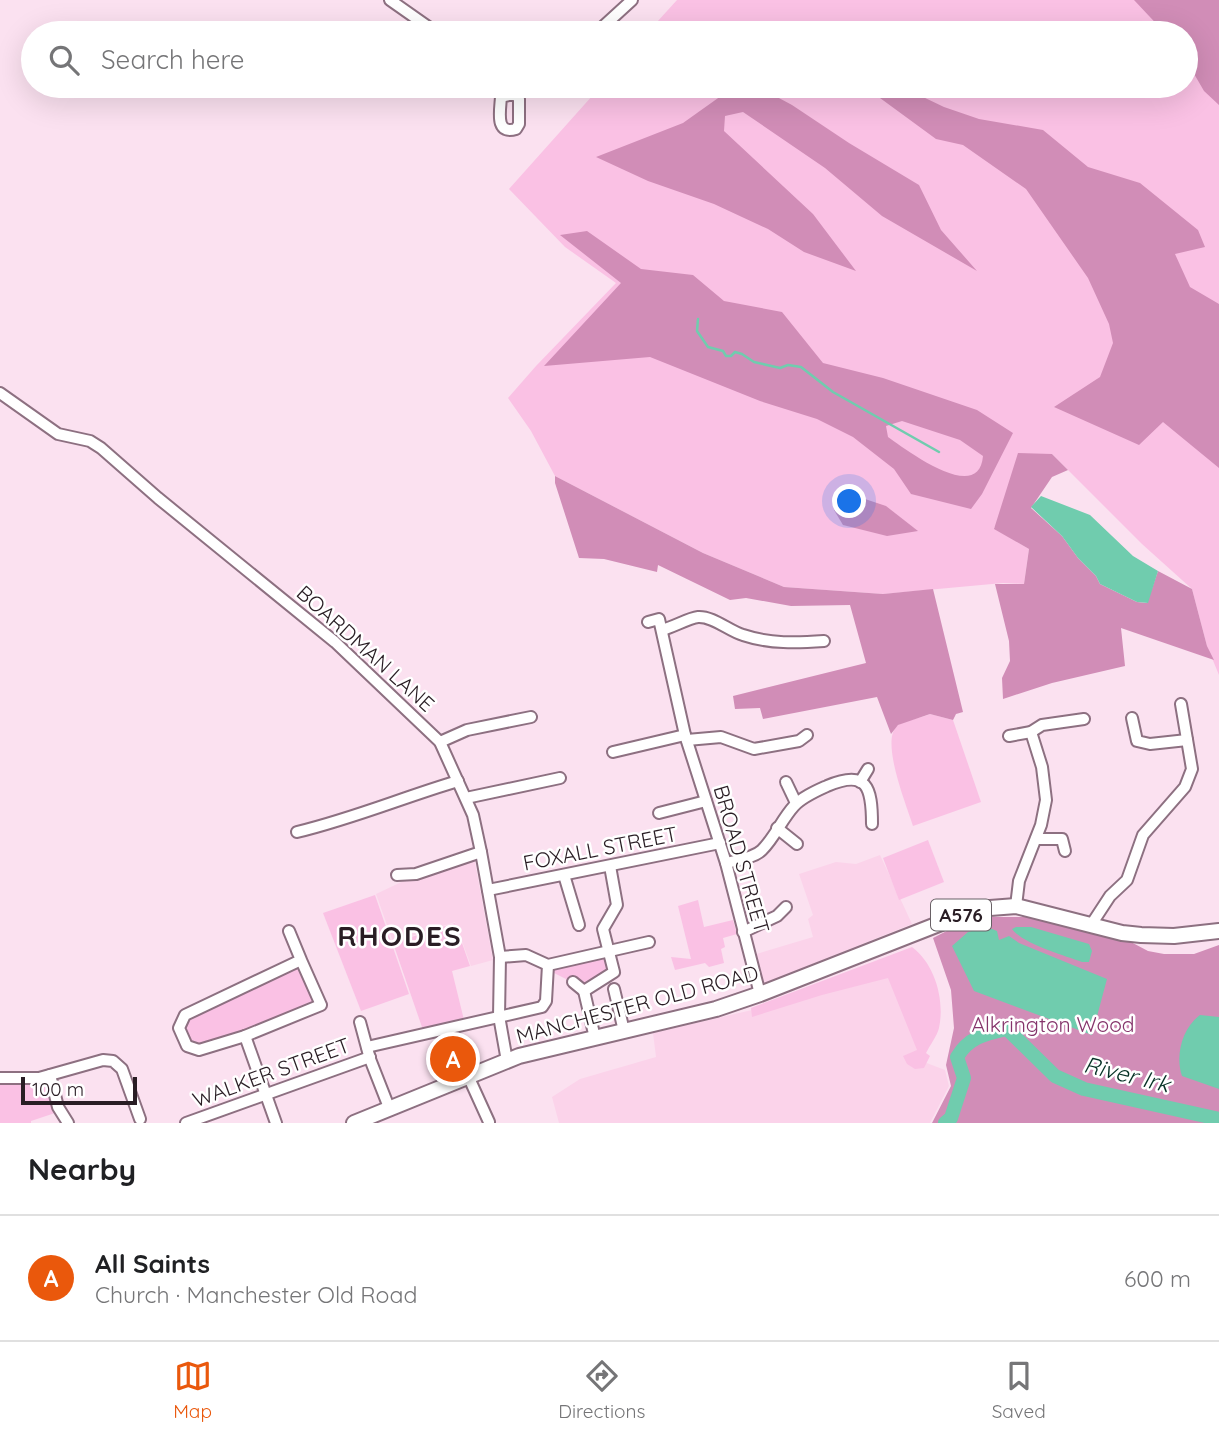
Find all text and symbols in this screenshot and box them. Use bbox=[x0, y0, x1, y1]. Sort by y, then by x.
search box bbox=[21, 21, 1198, 98]
icon: search bbox=[45, 41, 83, 79]
text: Search here bbox=[101, 43, 245, 76]
your location bbox=[832, 484, 866, 518]
street label: BOARDMAN LANE bbox=[292, 579, 440, 717]
street label: BROAD STREET bbox=[708, 782, 776, 936]
street label: FOXALL STREET bbox=[521, 820, 679, 876]
road number: A576 bbox=[931, 900, 991, 931]
district label: RHODES bbox=[337, 918, 463, 953]
street label: MANCHESTER OLD ROAD bbox=[513, 959, 761, 1049]
park label: Alkrington Wood bbox=[971, 1011, 1135, 1037]
street label: WALKER STREET bbox=[189, 1031, 353, 1113]
pin: A bbox=[430, 1033, 476, 1085]
water label: River Irk bbox=[1081, 1049, 1175, 1099]
scale bar bbox=[21, 1074, 136, 1106]
text: 100 m bbox=[32, 1077, 84, 1101]
text: Nearby bbox=[28, 1150, 136, 1188]
text: All Saints bbox=[95, 1247, 210, 1280]
text: A bbox=[44, 1264, 58, 1293]
text: 600 m bbox=[1124, 1264, 1191, 1293]
text: Church · Manchester Old Road bbox=[95, 1280, 417, 1309]
tab: Map bbox=[173, 1357, 212, 1423]
tab: Directions bbox=[558, 1357, 645, 1423]
tab: Saved bbox=[992, 1357, 1046, 1423]

